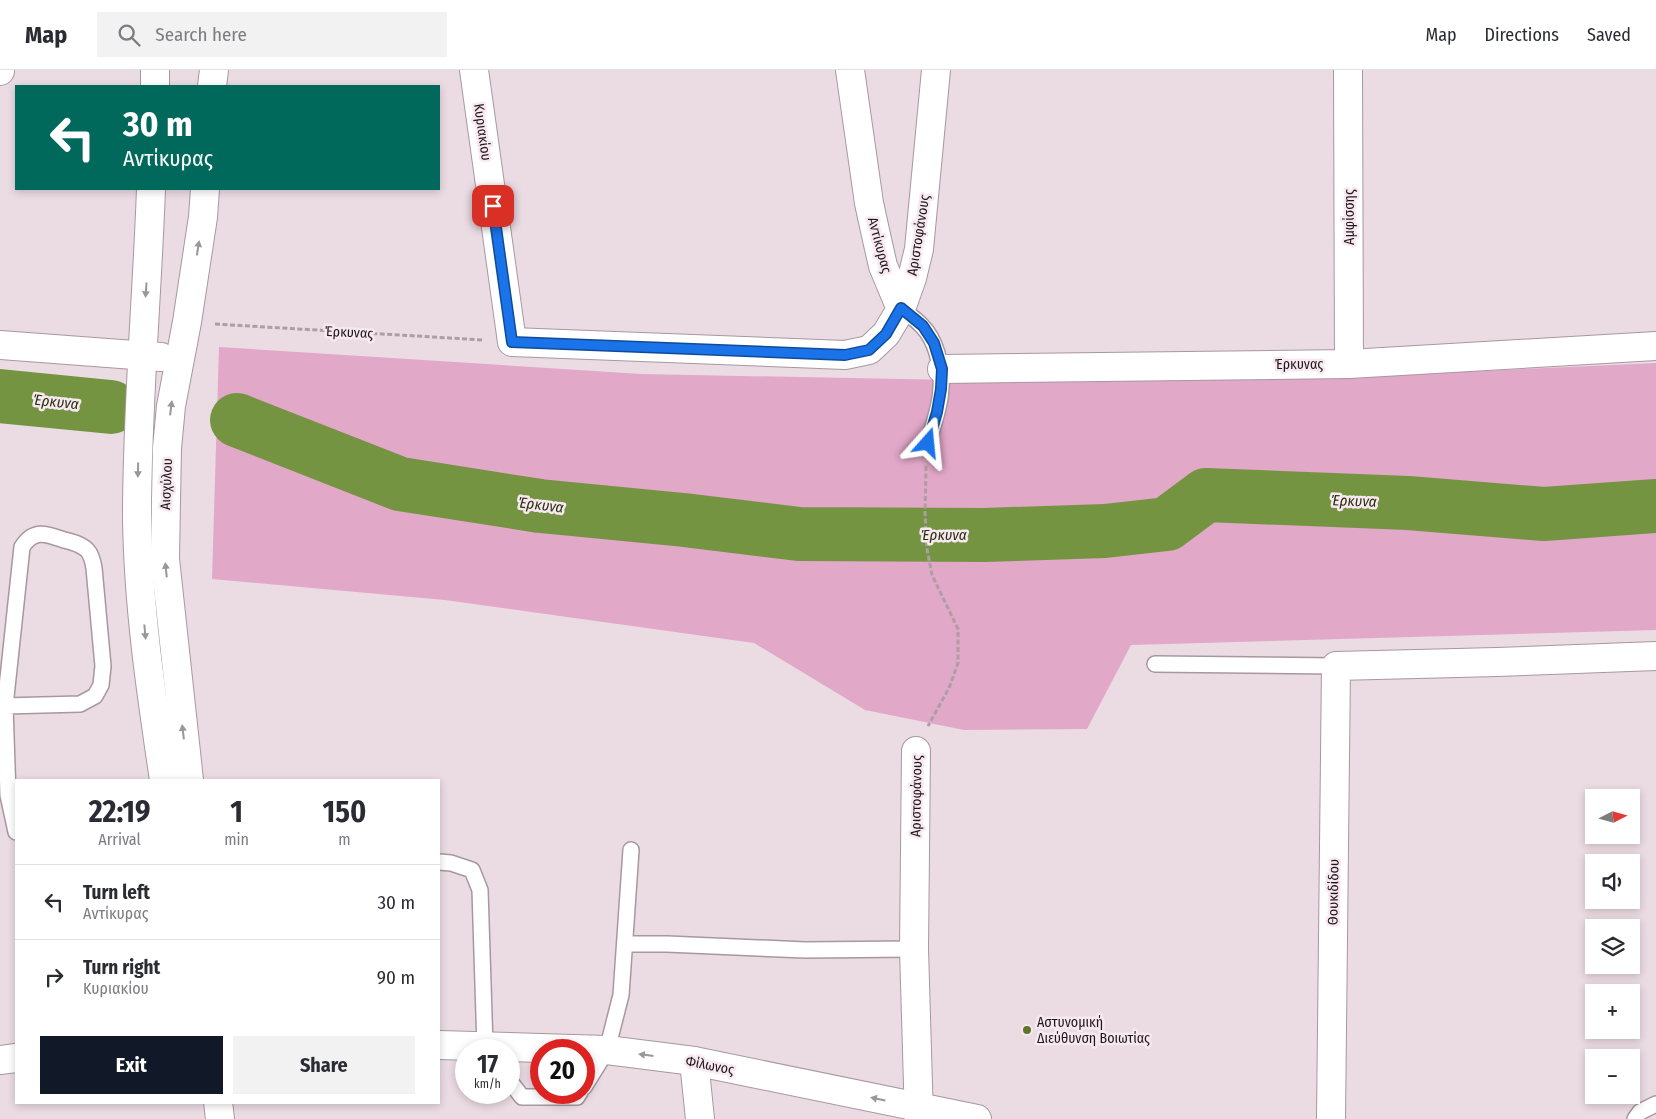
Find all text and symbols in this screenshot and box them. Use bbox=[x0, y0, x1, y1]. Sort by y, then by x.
search box bbox=[97, 12, 447, 57]
text: Map bbox=[25, 21, 67, 49]
icon: search bbox=[115, 21, 143, 49]
text: Search here bbox=[155, 23, 247, 46]
text: Map bbox=[1425, 24, 1457, 46]
text: Directions bbox=[1485, 24, 1559, 46]
text: Saved bbox=[1587, 24, 1631, 46]
street label: Κυριακίου bbox=[470, 102, 495, 162]
text: 30 m bbox=[123, 103, 193, 145]
icon: left bbox=[40, 105, 105, 170]
text: Αντίκυρας bbox=[123, 145, 213, 172]
pin bbox=[472, 185, 514, 227]
street label: Αμφίσσης bbox=[1341, 189, 1358, 245]
icon: arrive bbox=[479, 192, 507, 220]
street label: Αριστοφάνους bbox=[904, 193, 933, 277]
street label: Αντίκυρας bbox=[864, 215, 895, 275]
one-way arrow bbox=[194, 239, 202, 255]
one-way arrow bbox=[142, 282, 150, 298]
street label: Έρκυνας bbox=[324, 323, 374, 342]
street label: Έρκυνας bbox=[1275, 356, 1323, 373]
water label: Έρκυνα bbox=[32, 391, 80, 413]
one-way arrow bbox=[167, 400, 175, 416]
position arrow bbox=[901, 416, 953, 468]
street label: Αισχύλου bbox=[157, 458, 176, 510]
one-way arrow bbox=[134, 462, 142, 478]
water label: Έρκυνα bbox=[1331, 491, 1377, 511]
water label: Έρκυνα bbox=[517, 493, 565, 517]
water label: Έρκυνα bbox=[921, 526, 967, 544]
one-way arrow bbox=[161, 562, 169, 578]
one-way arrow bbox=[141, 624, 149, 640]
one-way arrow bbox=[179, 723, 187, 739]
street label: Αριστοφάνους bbox=[907, 755, 926, 837]
north arrow bbox=[1585, 789, 1640, 844]
map controls bbox=[1585, 789, 1640, 1104]
text: 22:19 bbox=[89, 794, 150, 830]
text: 1 bbox=[230, 794, 243, 830]
text: 150 bbox=[323, 794, 366, 830]
text: Arrival bbox=[98, 830, 141, 849]
text: min bbox=[224, 830, 249, 849]
text: m bbox=[338, 830, 351, 849]
button: sound bbox=[1585, 854, 1640, 909]
street label: Θουκιδίδου bbox=[1324, 859, 1343, 925]
text: Turn left bbox=[83, 881, 150, 904]
icon: left bbox=[40, 888, 68, 916]
text: 30 m bbox=[377, 891, 415, 914]
text: Αντίκυρας bbox=[83, 904, 148, 923]
button: layers bbox=[1585, 919, 1640, 974]
text: Turn right bbox=[83, 956, 160, 979]
icon: right bbox=[40, 963, 68, 991]
text: 90 m bbox=[377, 966, 415, 989]
text: Κυριακίου bbox=[83, 979, 149, 998]
button: + bbox=[1585, 984, 1640, 1039]
place label: Αστυνομική Διεύθυνση Βοιωτίας bbox=[1037, 1014, 1150, 1047]
marker: Αστυνομική Διεύθυνση Βοιωτίας bbox=[1021, 1024, 1033, 1036]
button: Exit bbox=[40, 1036, 223, 1094]
button: Share bbox=[233, 1036, 415, 1094]
speed limit sign: 20 bbox=[530, 1039, 595, 1104]
button: − bbox=[1585, 1049, 1640, 1104]
text: 17 bbox=[477, 1050, 498, 1080]
one-way arrow bbox=[637, 1051, 653, 1059]
street label: Φίλωνος bbox=[684, 1052, 736, 1079]
text: km/h bbox=[474, 1077, 501, 1091]
one-way arrow bbox=[870, 1094, 886, 1102]

